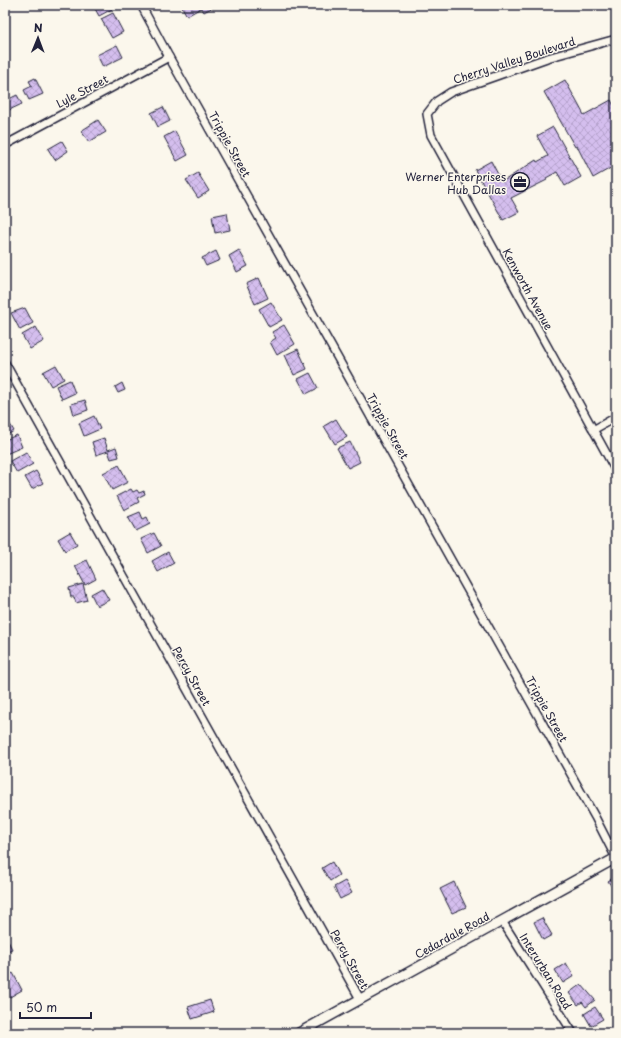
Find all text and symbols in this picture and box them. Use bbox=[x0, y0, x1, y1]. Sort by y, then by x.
north arrow bbox=[18, 18, 58, 58]
text: N bbox=[34, 19, 43, 36]
street label: Cherry Valley Boulevard bbox=[451, 32, 578, 88]
street label: Lyle Street bbox=[53, 70, 111, 112]
street label: Trippie Street bbox=[205, 108, 255, 181]
place label: Werner Enterprises Hub Dallas bbox=[405, 168, 506, 198]
office icon: Werner Enterprises Hub Dallas bbox=[509, 171, 531, 193]
street label: Kenworth Avenue bbox=[498, 245, 558, 333]
street label: Trippie Street bbox=[363, 390, 413, 463]
street label: Percy Street bbox=[169, 643, 216, 709]
street label: Trippie Street bbox=[522, 673, 572, 746]
street label: Cedardale Road bbox=[412, 907, 492, 963]
street label: Percy Street bbox=[327, 926, 374, 992]
street label: Interurban Road bbox=[516, 930, 577, 1013]
scale bar bbox=[20, 994, 91, 1020]
text: 50 m bbox=[26, 998, 57, 1016]

